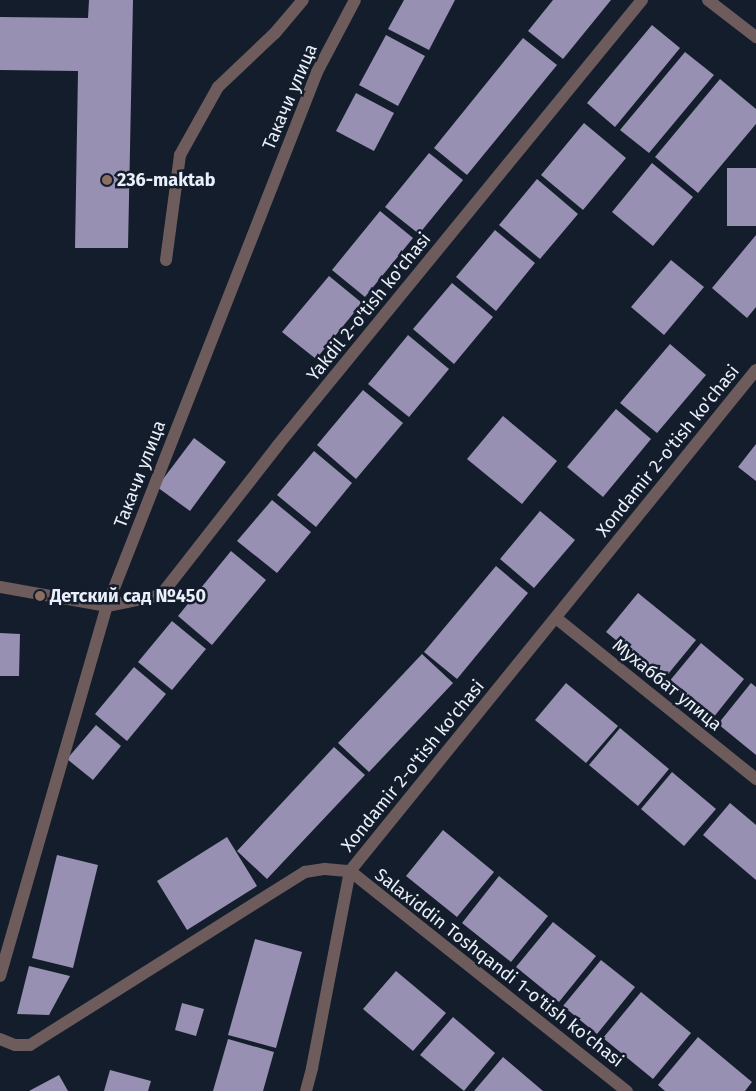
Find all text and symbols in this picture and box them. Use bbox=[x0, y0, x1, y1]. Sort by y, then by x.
street label: Такачи улица bbox=[258, 41, 322, 153]
place label: 236-maktab bbox=[117, 169, 215, 191]
marker: 236-maktab bbox=[101, 174, 113, 186]
street label: Yakdil 2-o'tish ko'chasi bbox=[303, 229, 435, 385]
street label: Xondamir 2-o'tish ko'chasi bbox=[592, 361, 744, 541]
street label: Такачи улица bbox=[110, 418, 170, 530]
place label: Детский сад №450 bbox=[50, 585, 206, 607]
marker: Детский сад №450 bbox=[34, 590, 46, 602]
street label: Мухаббат улица bbox=[608, 634, 726, 736]
street label: Xondamir 2-o'tish ko'chasi bbox=[337, 676, 489, 856]
street label: Salaxiddin Toshqandi 1-o'tish ko'chasi bbox=[370, 864, 628, 1072]

